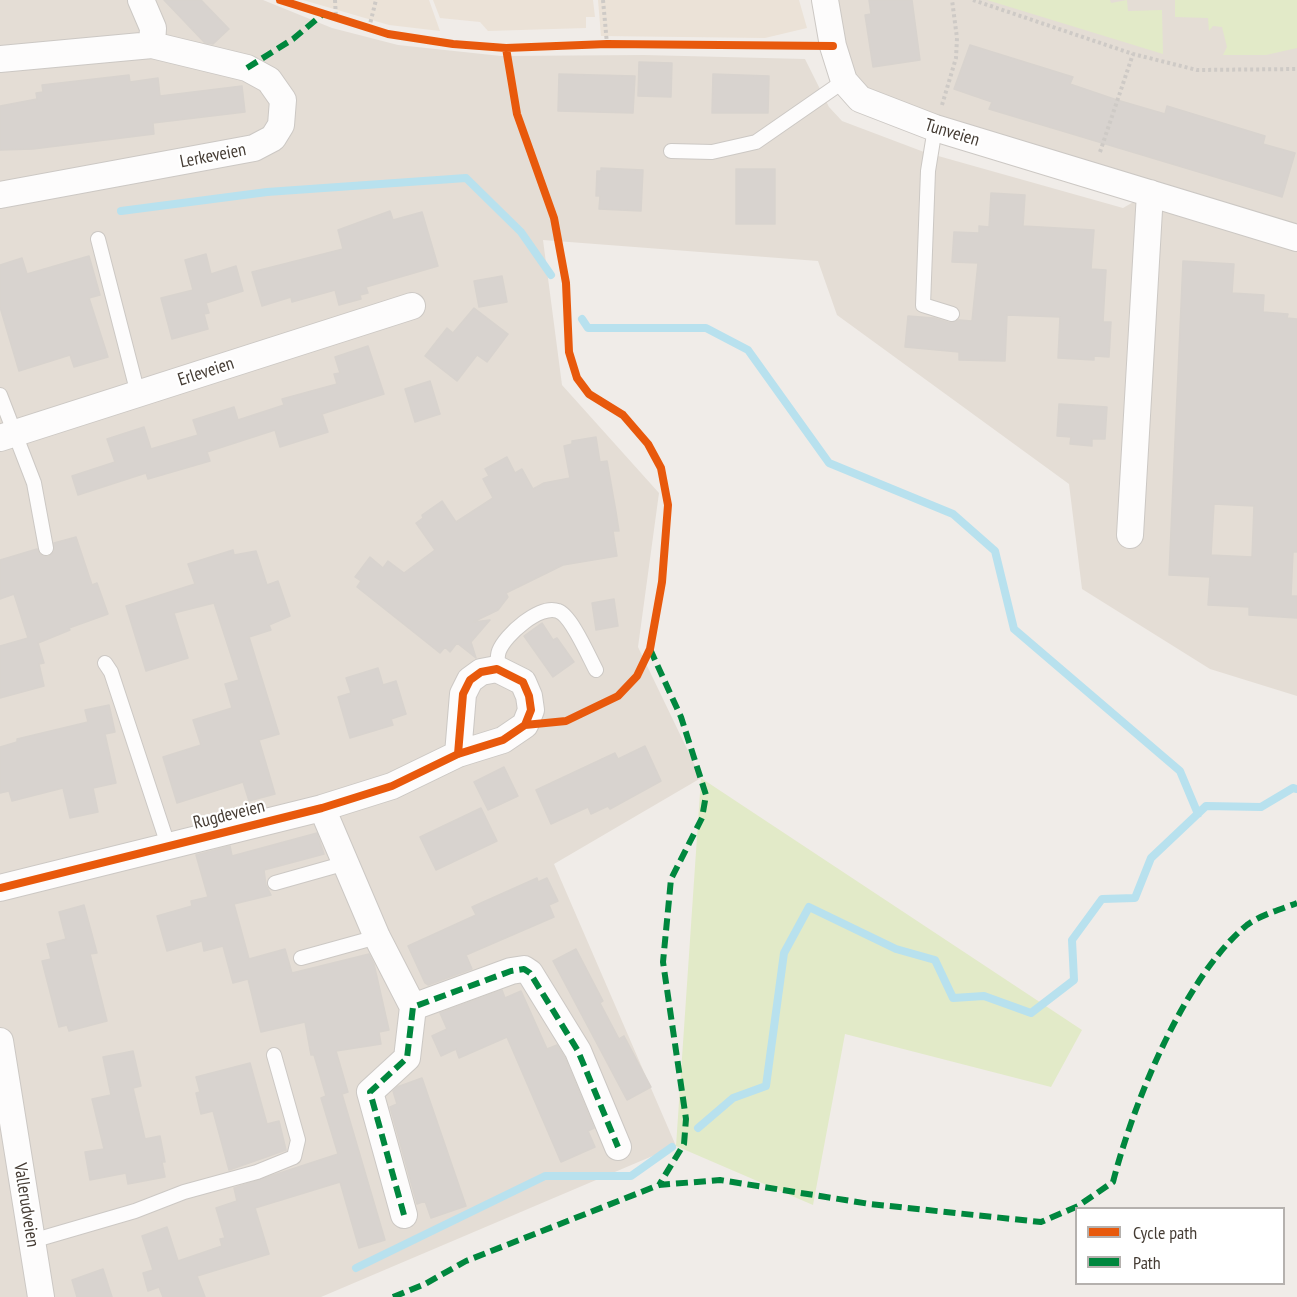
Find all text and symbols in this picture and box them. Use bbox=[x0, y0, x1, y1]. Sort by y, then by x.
street label: Tunveien bbox=[922, 115, 982, 151]
street label: Lerkeveien bbox=[178, 139, 248, 173]
street label: Erleveien bbox=[175, 353, 237, 391]
street label: Rugdeveien bbox=[191, 796, 267, 834]
street label: Vallerudveien bbox=[9, 1161, 43, 1249]
legend bbox=[1075, 1207, 1285, 1285]
text: Cycle path bbox=[1133, 1221, 1197, 1244]
text: Path bbox=[1133, 1251, 1161, 1274]

